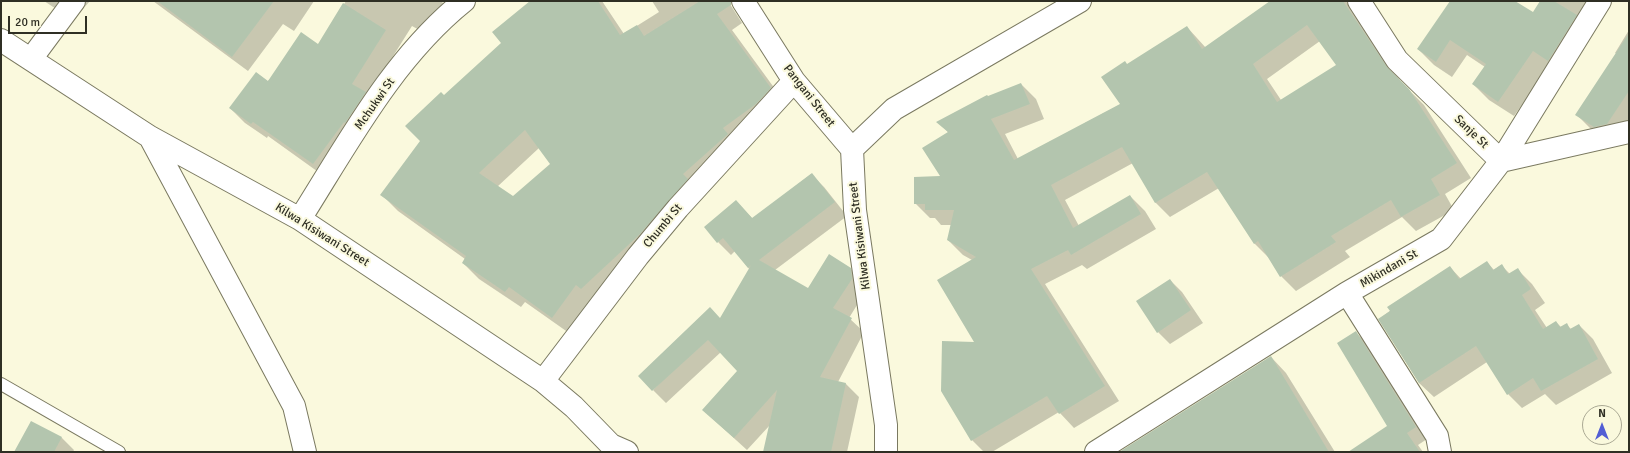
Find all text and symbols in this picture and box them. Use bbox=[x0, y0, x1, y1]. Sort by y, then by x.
scale bar bbox=[10, 8, 89, 34]
text: 20 m bbox=[15, 15, 40, 30]
street label: Pangani Street bbox=[780, 62, 838, 130]
street label: Mchukwi St bbox=[352, 75, 398, 133]
street label: Sanje St bbox=[1451, 112, 1491, 152]
street label: Kilwa Kisiwani Street bbox=[846, 181, 874, 291]
street label: Kilwa Kisiwani Street bbox=[272, 200, 372, 270]
street label: Chumbi St bbox=[640, 201, 686, 251]
street label: Mikindani St bbox=[1358, 247, 1420, 291]
north arrow bbox=[1582, 405, 1622, 445]
text: N bbox=[1598, 407, 1606, 420]

